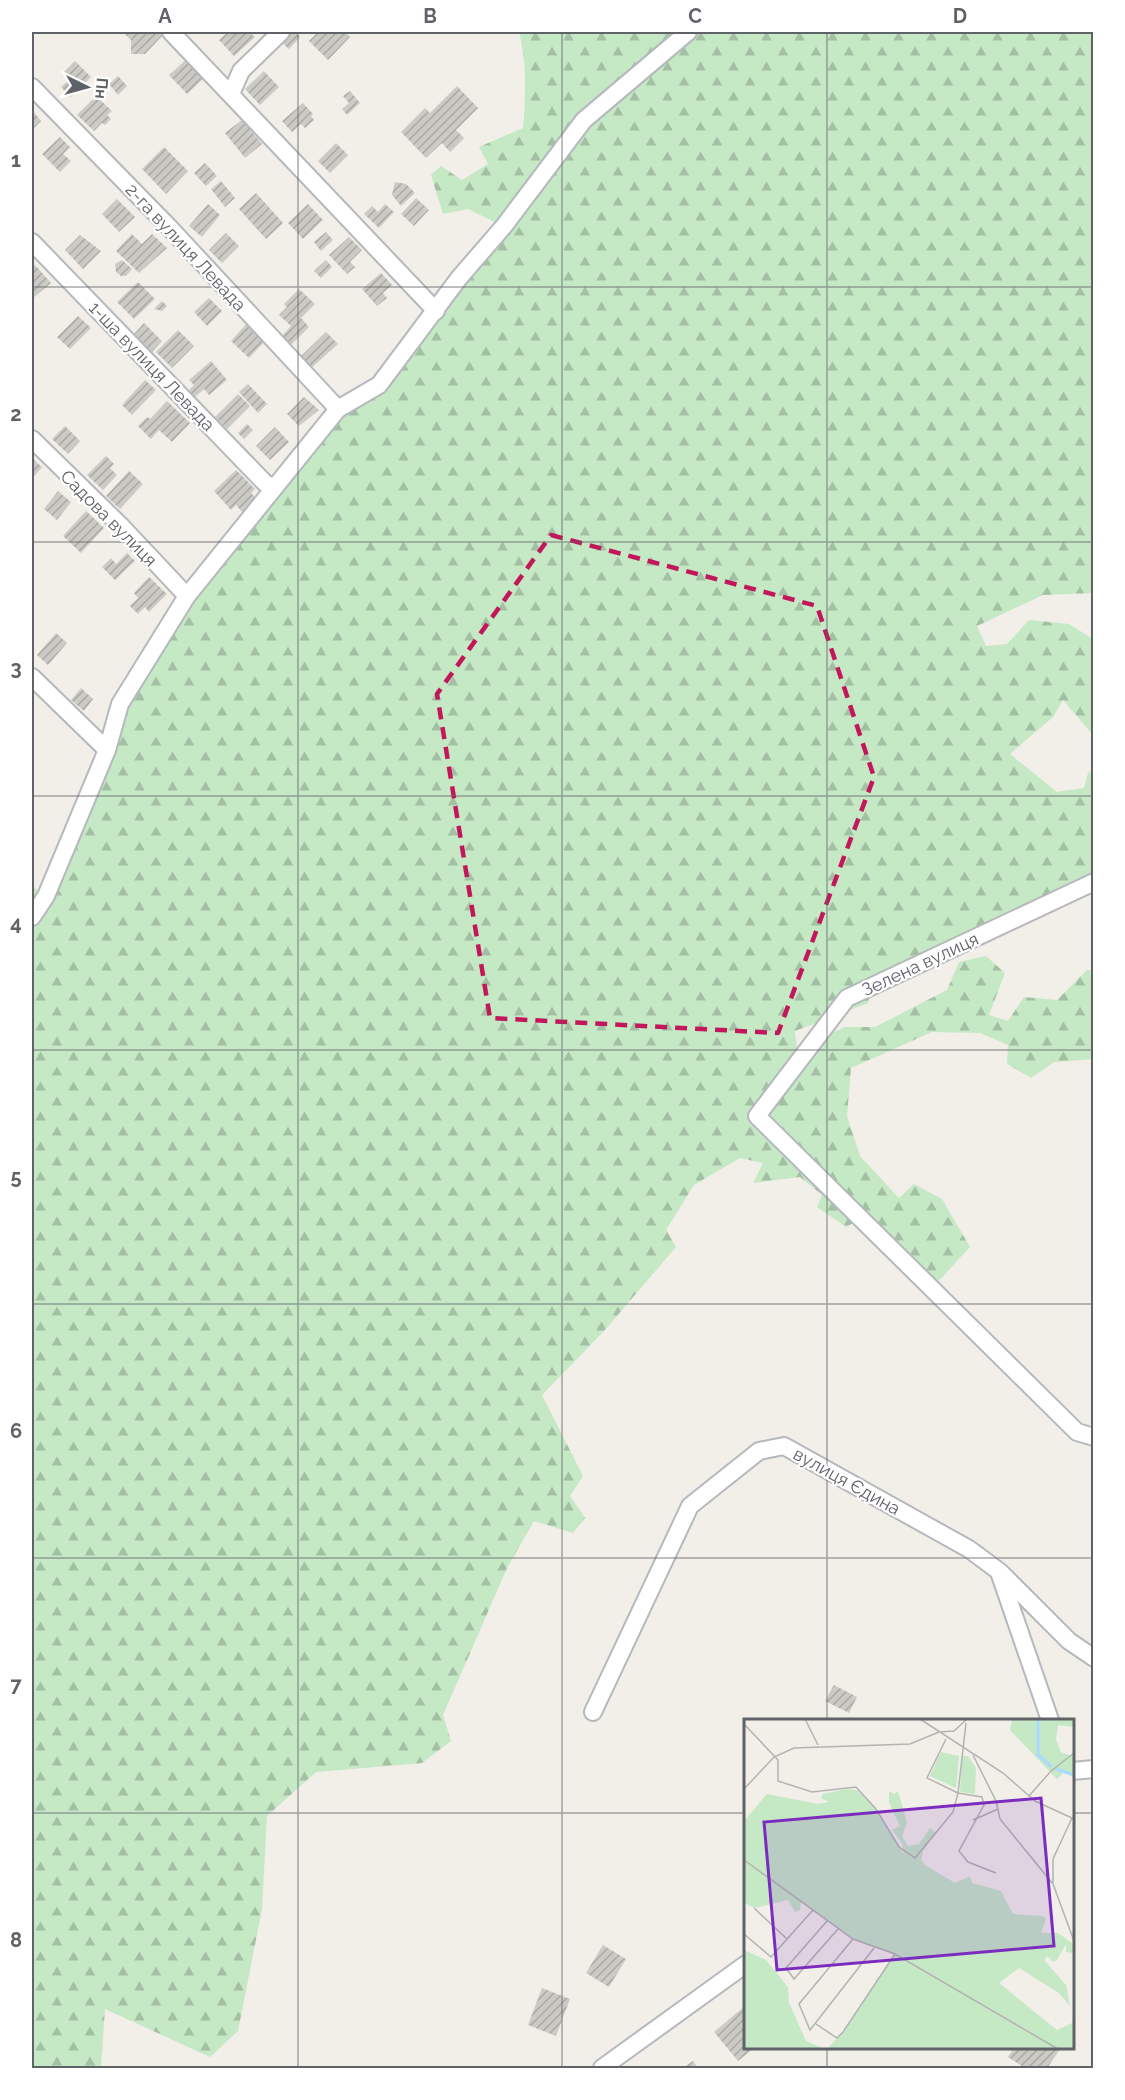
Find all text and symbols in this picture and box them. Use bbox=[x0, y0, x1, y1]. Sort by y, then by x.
text: A bbox=[158, 4, 172, 28]
text: B bbox=[423, 4, 437, 28]
text: C bbox=[688, 4, 702, 28]
text: D bbox=[953, 4, 967, 28]
north arrow bbox=[57, 57, 117, 117]
text: Пн bbox=[91, 77, 112, 100]
text: 1 bbox=[11, 148, 21, 172]
street label: 2-га вулиця Левада bbox=[121, 179, 251, 315]
street label: 1-ша вулиця Левада bbox=[85, 297, 219, 435]
text: 2 bbox=[10, 402, 22, 426]
street label: Садова вулиця bbox=[57, 466, 161, 570]
text: 3 bbox=[10, 656, 22, 680]
text: 4 bbox=[10, 911, 22, 935]
street label: Зелена вулиця bbox=[858, 928, 982, 1000]
text: 5 bbox=[10, 1165, 22, 1189]
text: 6 bbox=[10, 1419, 22, 1443]
street label: вулиця Єдина bbox=[790, 1443, 904, 1519]
text: 7 bbox=[10, 1673, 22, 1697]
inset map bbox=[744, 1719, 1074, 2049]
text: 8 bbox=[10, 1928, 22, 1952]

